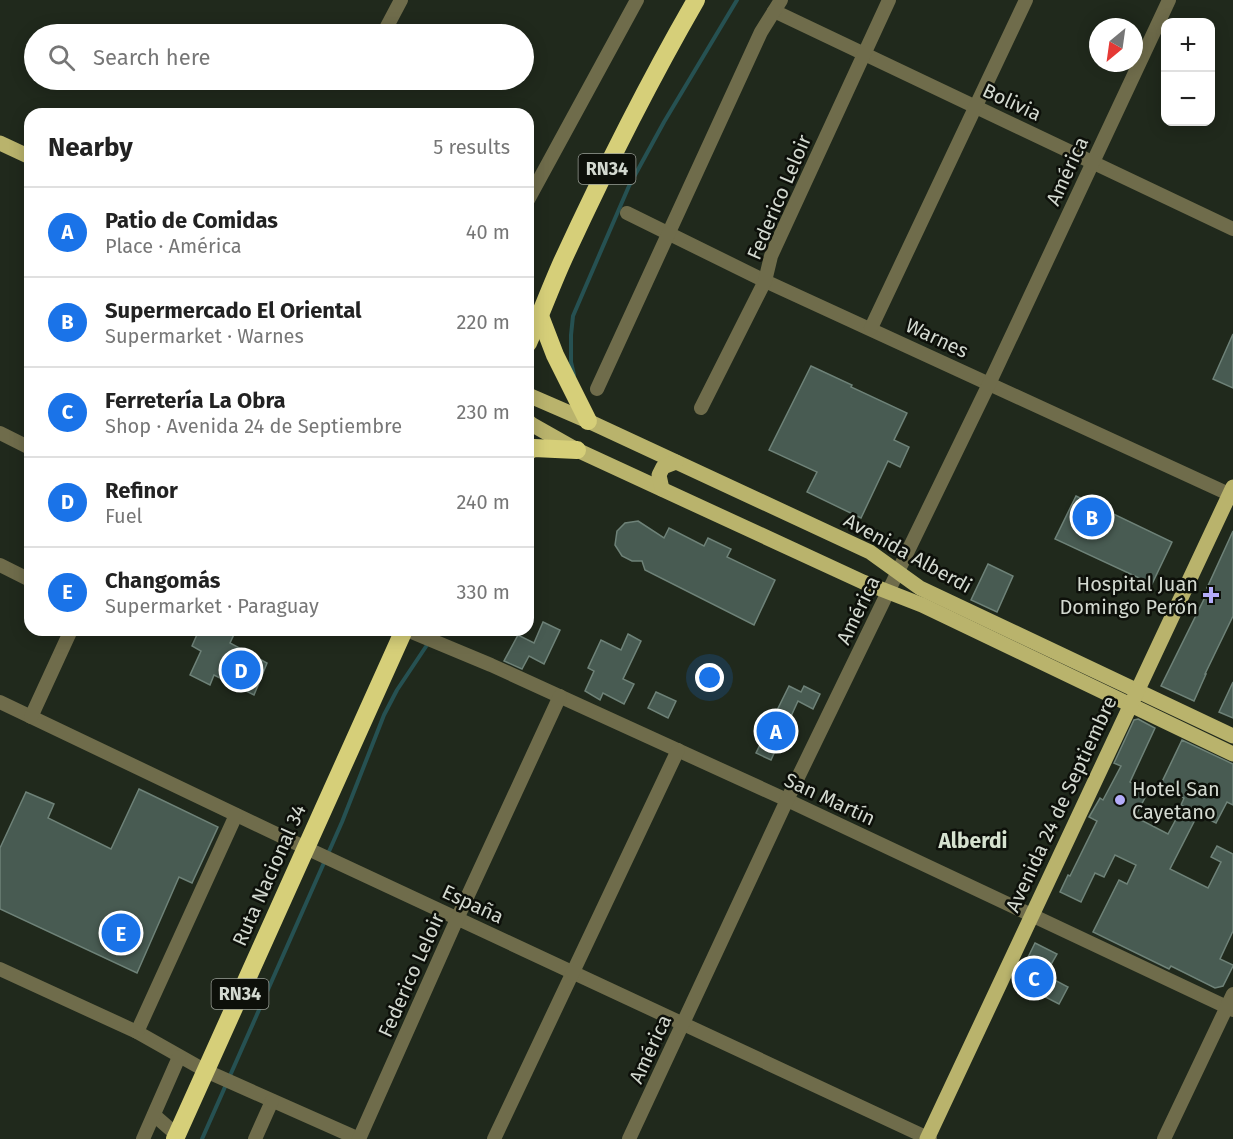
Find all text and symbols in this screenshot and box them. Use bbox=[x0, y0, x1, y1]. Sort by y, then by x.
north arrow bbox=[1089, 18, 1143, 72]
map controls bbox=[1161, 18, 1215, 126]
button: + bbox=[1161, 18, 1215, 72]
search box bbox=[24, 24, 534, 90]
icon: search bbox=[45, 41, 78, 74]
text: Search here bbox=[93, 44, 211, 71]
button: − bbox=[1161, 72, 1215, 126]
street label: Bolivia bbox=[979, 78, 1045, 126]
street label: Federico Leloir bbox=[742, 131, 816, 263]
text: Nearby bbox=[48, 132, 133, 163]
street label: América bbox=[1041, 133, 1093, 209]
text: 5 results bbox=[433, 135, 510, 159]
road number: RN34 bbox=[578, 154, 636, 184]
text: Patio de Comidas bbox=[105, 207, 278, 234]
text: A bbox=[62, 220, 73, 244]
text: 40 m bbox=[466, 220, 510, 244]
text: Place · América bbox=[105, 234, 242, 258]
text: Supermercado El Oriental bbox=[105, 297, 362, 324]
text: B bbox=[61, 310, 74, 334]
text: 220 m bbox=[457, 310, 510, 334]
street label: Warnes bbox=[902, 313, 972, 363]
text: Supermarket · Warnes bbox=[105, 324, 304, 348]
text: Ferretería La Obra bbox=[105, 387, 286, 414]
text: C bbox=[62, 400, 73, 424]
text: 230 m bbox=[457, 400, 510, 424]
text: Shop · Avenida 24 de Septiembre bbox=[105, 414, 402, 438]
text: Refinor bbox=[105, 477, 178, 504]
text: D bbox=[61, 490, 74, 514]
text: 240 m bbox=[456, 490, 510, 514]
pin: B bbox=[1072, 494, 1112, 540]
text: Fuel bbox=[105, 504, 142, 528]
street label: Avenida Alberdi bbox=[840, 508, 976, 598]
text: Changomás bbox=[105, 567, 220, 594]
street label: América bbox=[831, 572, 885, 648]
place label: Hospital Juan Domingo Perón bbox=[1059, 572, 1198, 619]
text: E bbox=[62, 580, 73, 604]
text: 330 m bbox=[456, 580, 510, 604]
marker: Hospital Juan Domingo Perón bbox=[1202, 586, 1220, 604]
text: Supermarket · Paraguay bbox=[105, 594, 319, 618]
pin: D bbox=[222, 648, 260, 692]
your location bbox=[695, 663, 724, 692]
street label: Avenida 24 de Septiembre bbox=[1000, 692, 1122, 916]
pin: A bbox=[756, 708, 796, 754]
street label: San Martín bbox=[781, 768, 879, 830]
place label: Hotel San Cayetano bbox=[1132, 777, 1220, 824]
marker: Hotel San Cayetano bbox=[1113, 793, 1127, 807]
street label: Ruta Nacional 34 bbox=[227, 800, 311, 950]
district label: Alberdi bbox=[937, 828, 1008, 854]
street label: España bbox=[438, 879, 508, 929]
street label: Federico Leloir bbox=[373, 909, 449, 1041]
pin: E bbox=[102, 910, 140, 956]
pin: C bbox=[1014, 956, 1054, 1000]
road number: RN34 bbox=[212, 979, 268, 1009]
street label: América bbox=[624, 1011, 676, 1087]

